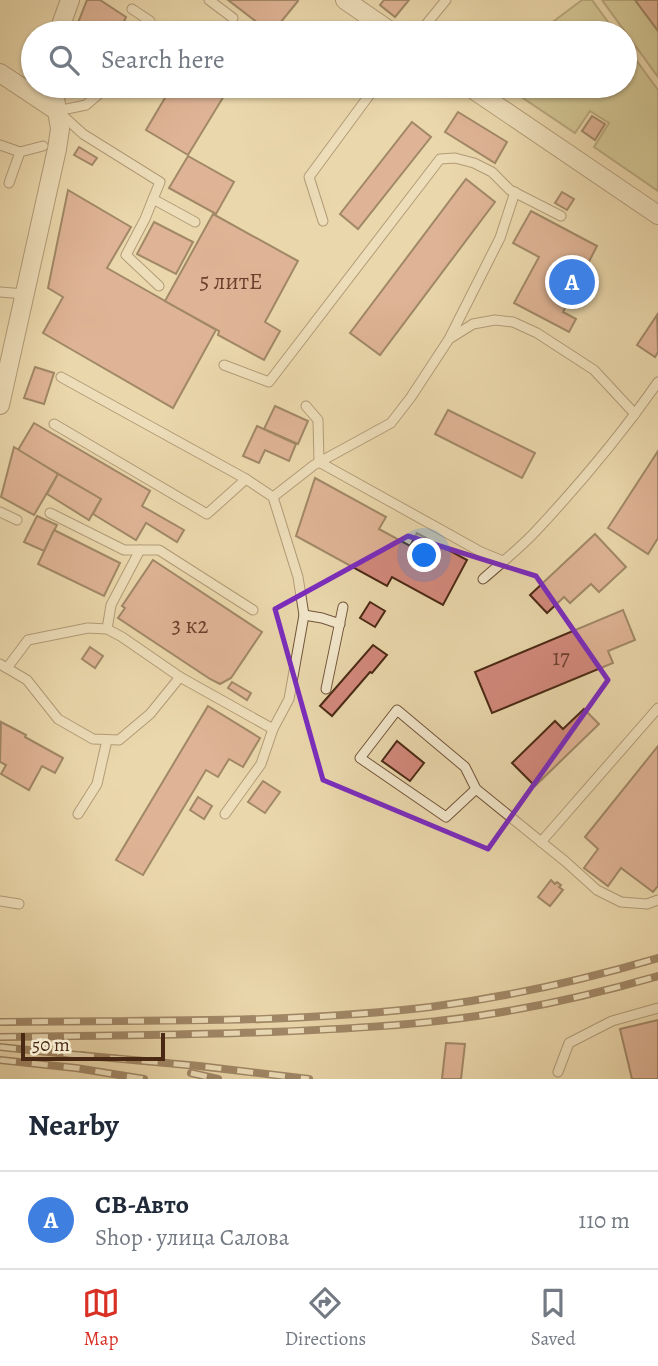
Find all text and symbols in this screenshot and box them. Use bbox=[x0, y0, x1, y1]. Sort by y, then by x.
search box bbox=[21, 21, 637, 98]
icon: search bbox=[45, 41, 83, 79]
text: Search here bbox=[101, 42, 225, 77]
pin: A bbox=[549, 256, 595, 308]
house number: 5 литЕ bbox=[199, 266, 263, 297]
your location bbox=[407, 538, 441, 572]
house number: 3 к2 bbox=[172, 610, 209, 641]
house number: 17 bbox=[552, 642, 570, 673]
scale bar bbox=[21, 1030, 164, 1062]
text: 50 m bbox=[32, 1032, 70, 1058]
text: Nearby bbox=[28, 1105, 119, 1145]
text: СВ-Авто bbox=[95, 1187, 189, 1222]
text: A bbox=[44, 1205, 58, 1236]
text: 110 m bbox=[578, 1205, 630, 1236]
text: Shop · улица Салова bbox=[95, 1222, 289, 1253]
tab: Map bbox=[82, 1284, 120, 1352]
tab: Directions bbox=[285, 1284, 366, 1352]
tab: Saved bbox=[531, 1284, 576, 1352]

